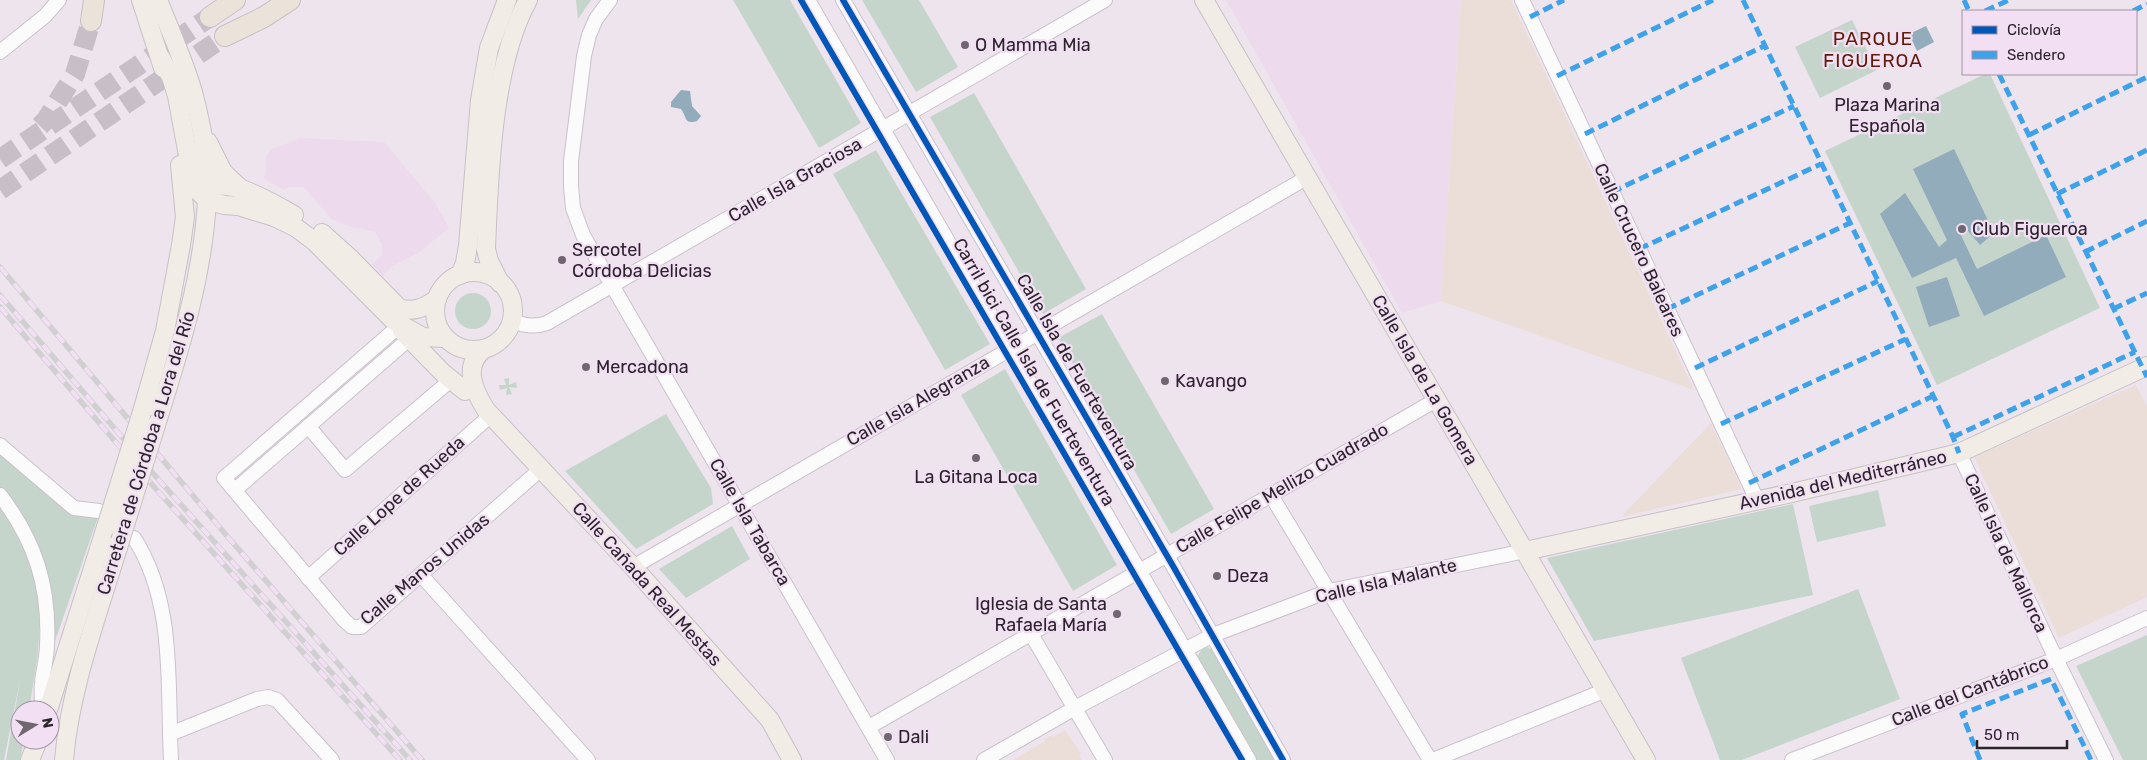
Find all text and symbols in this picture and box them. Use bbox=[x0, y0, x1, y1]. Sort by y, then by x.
legend bbox=[1962, 10, 2137, 75]
text: Ciclovía bbox=[2007, 21, 2061, 39]
district label: PARQUE FIGUEROA bbox=[1823, 27, 1923, 72]
place label: O Mamma Mia bbox=[975, 34, 1091, 56]
marker: O Mamma Mia bbox=[959, 39, 971, 51]
text: Sendero bbox=[2007, 46, 2065, 64]
marker: Plaza Marina Española bbox=[1881, 80, 1893, 92]
place label: Plaza Marina Española bbox=[1834, 94, 1940, 137]
street label: Calle Isla Graciosa bbox=[724, 133, 866, 227]
street label: Calle Crucero Baleares bbox=[1589, 160, 1689, 340]
place label: Club Figueroa bbox=[1972, 218, 2088, 240]
marker: Club Figueroa bbox=[1956, 223, 1968, 235]
street label: Carril bici Calle Isla de Fuerteventura bbox=[948, 234, 1120, 510]
place label: Sercotel Córdoba Delicias bbox=[572, 239, 712, 282]
marker: Sercotel Córdoba Delicias bbox=[556, 254, 568, 266]
street label: Calle Isla de Fuerteventura bbox=[1012, 270, 1142, 474]
street label: Calle Isla de La Gomera bbox=[1367, 291, 1483, 469]
street label: Carretera de Córdoba a Lora del Río bbox=[92, 308, 200, 598]
street label: Calle Isla Alegranza bbox=[843, 351, 993, 451]
place label: Mercadona bbox=[596, 356, 689, 378]
marker: Mercadona bbox=[580, 361, 592, 373]
place label: Kavango bbox=[1175, 370, 1247, 392]
marker: Kavango bbox=[1159, 375, 1171, 387]
street label: Calle Felipe Mellizo Cuadrado bbox=[1172, 418, 1392, 558]
street label: Calle Lope de Rueda bbox=[329, 431, 469, 561]
street label: Avenida del Mediterráneo bbox=[1737, 445, 1949, 515]
marker: La Gitana Loca bbox=[970, 452, 982, 464]
street label: Calle Isla Tabarca bbox=[705, 454, 795, 590]
place label: La Gitana Loca bbox=[914, 466, 1038, 488]
street label: Calle Isla de Mallorca bbox=[1959, 470, 2053, 636]
street label: Calle Cañada Real Mestas bbox=[568, 497, 726, 671]
street label: Calle Manos Unidas bbox=[356, 509, 494, 629]
street label: Calle Isla Malante bbox=[1313, 554, 1459, 608]
place label: Deza bbox=[1227, 565, 1269, 587]
marker: Deza bbox=[1211, 570, 1223, 582]
place label: Iglesia de Santa Rafaela María bbox=[975, 593, 1107, 636]
marker: Iglesia de Santa Rafaela María bbox=[1111, 608, 1123, 620]
street label: Calle del Cantábrico bbox=[1888, 651, 2052, 731]
north arrow bbox=[10, 700, 60, 750]
text: N bbox=[38, 716, 57, 729]
scale bar bbox=[1977, 718, 2067, 750]
place label: Dali bbox=[898, 726, 929, 748]
text: 50 m bbox=[1984, 726, 2019, 744]
marker: Dali bbox=[882, 731, 894, 743]

